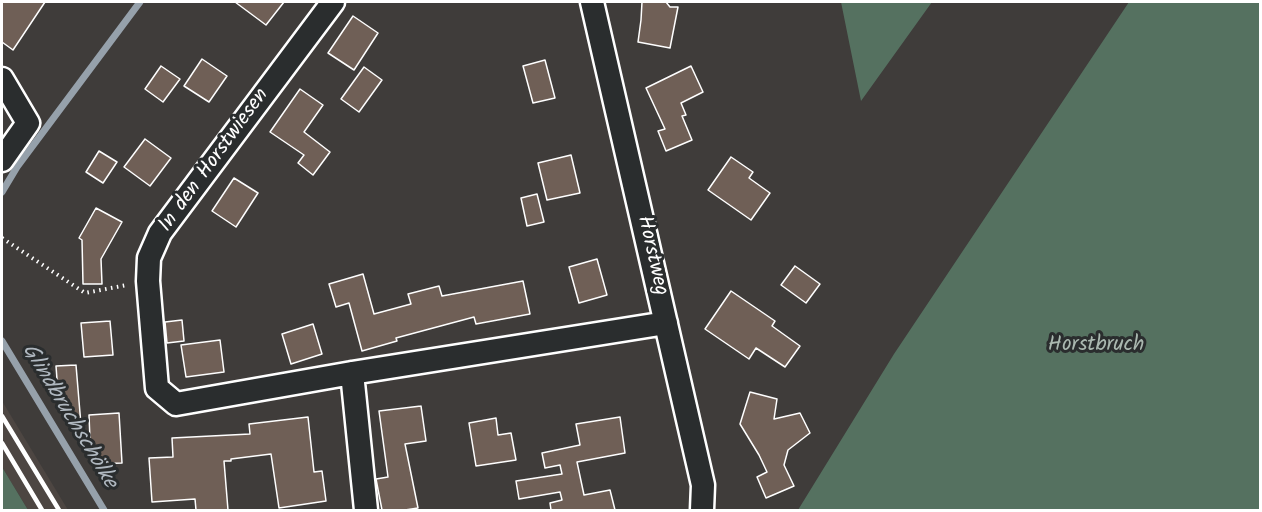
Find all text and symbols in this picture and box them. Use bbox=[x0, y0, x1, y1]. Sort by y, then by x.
street label: In den Horstwiesen bbox=[154, 84, 276, 238]
street label: Horstweg bbox=[630, 214, 672, 298]
park label: Horstbruch bbox=[1048, 333, 1144, 359]
water label: Glindbruchschölke bbox=[14, 340, 122, 494]

